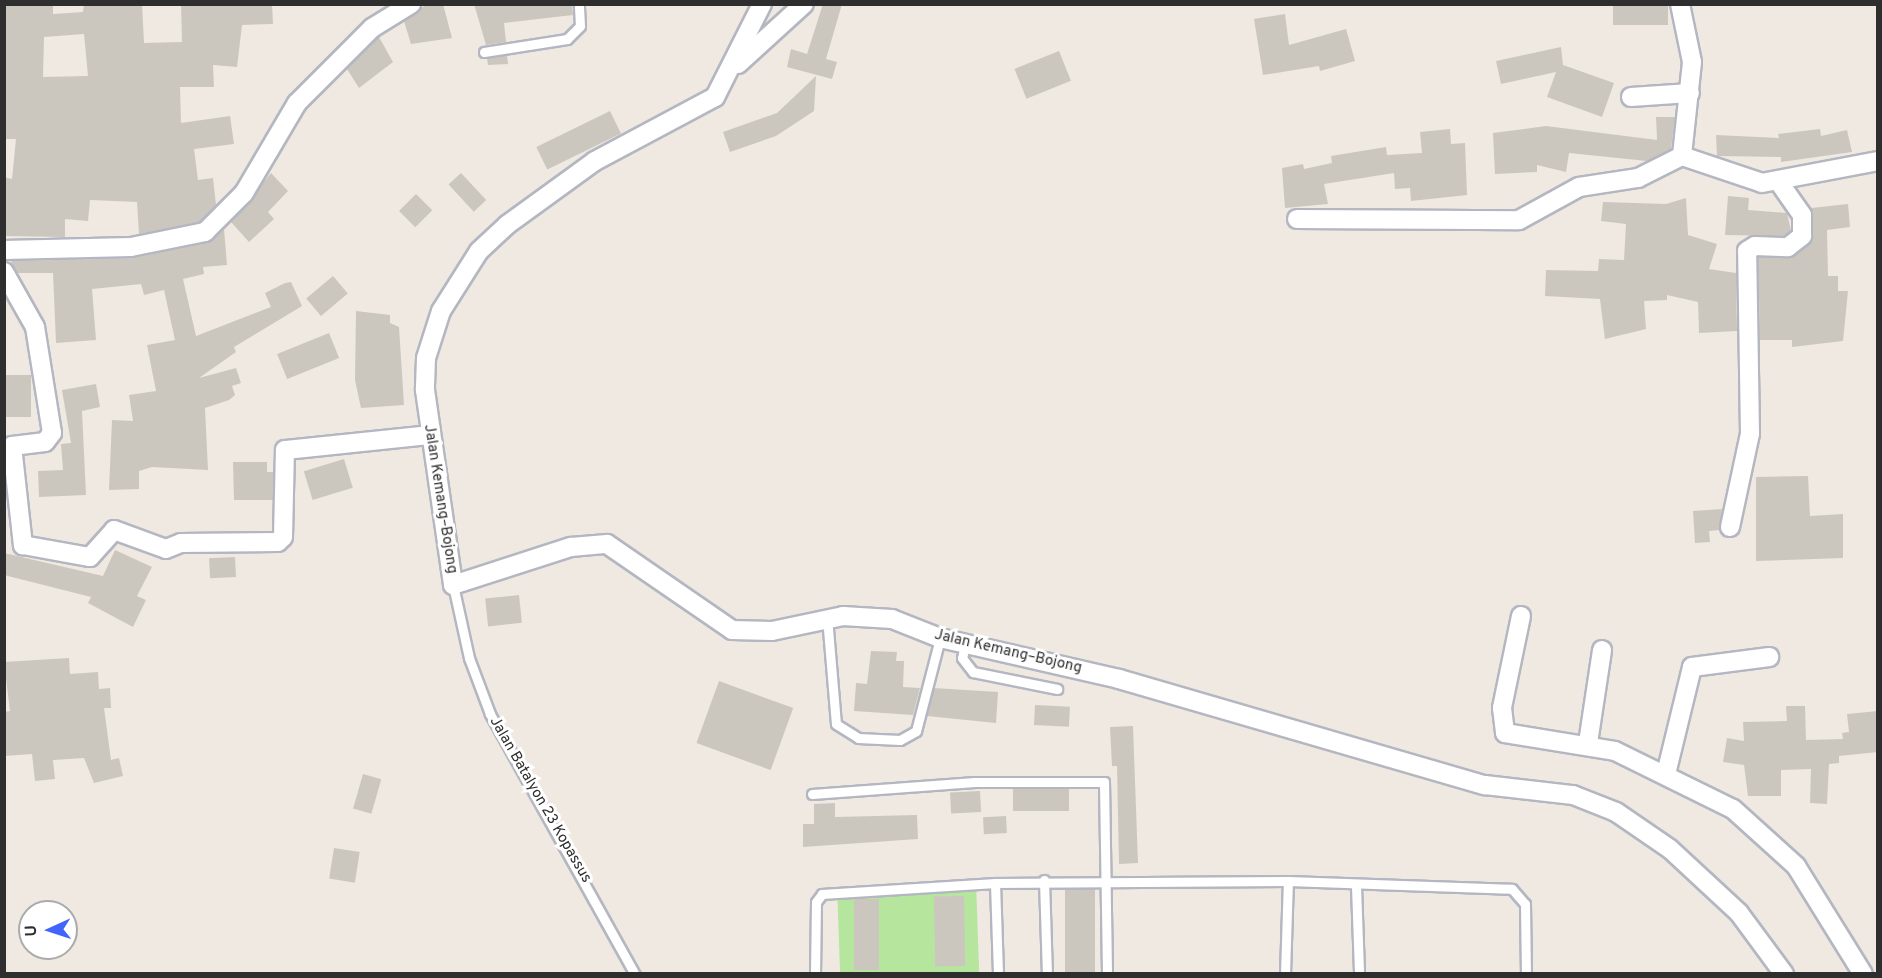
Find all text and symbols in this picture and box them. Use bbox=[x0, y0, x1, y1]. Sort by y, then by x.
street label: Jalan Kemang–Bojong bbox=[419, 423, 461, 575]
street label: Jalan Kemang–Bojong bbox=[932, 626, 1084, 678]
street label: Jalan Batalyon 23 Kopassus bbox=[485, 714, 595, 886]
north arrow bbox=[18, 900, 78, 960]
text: U bbox=[22, 925, 42, 937]

